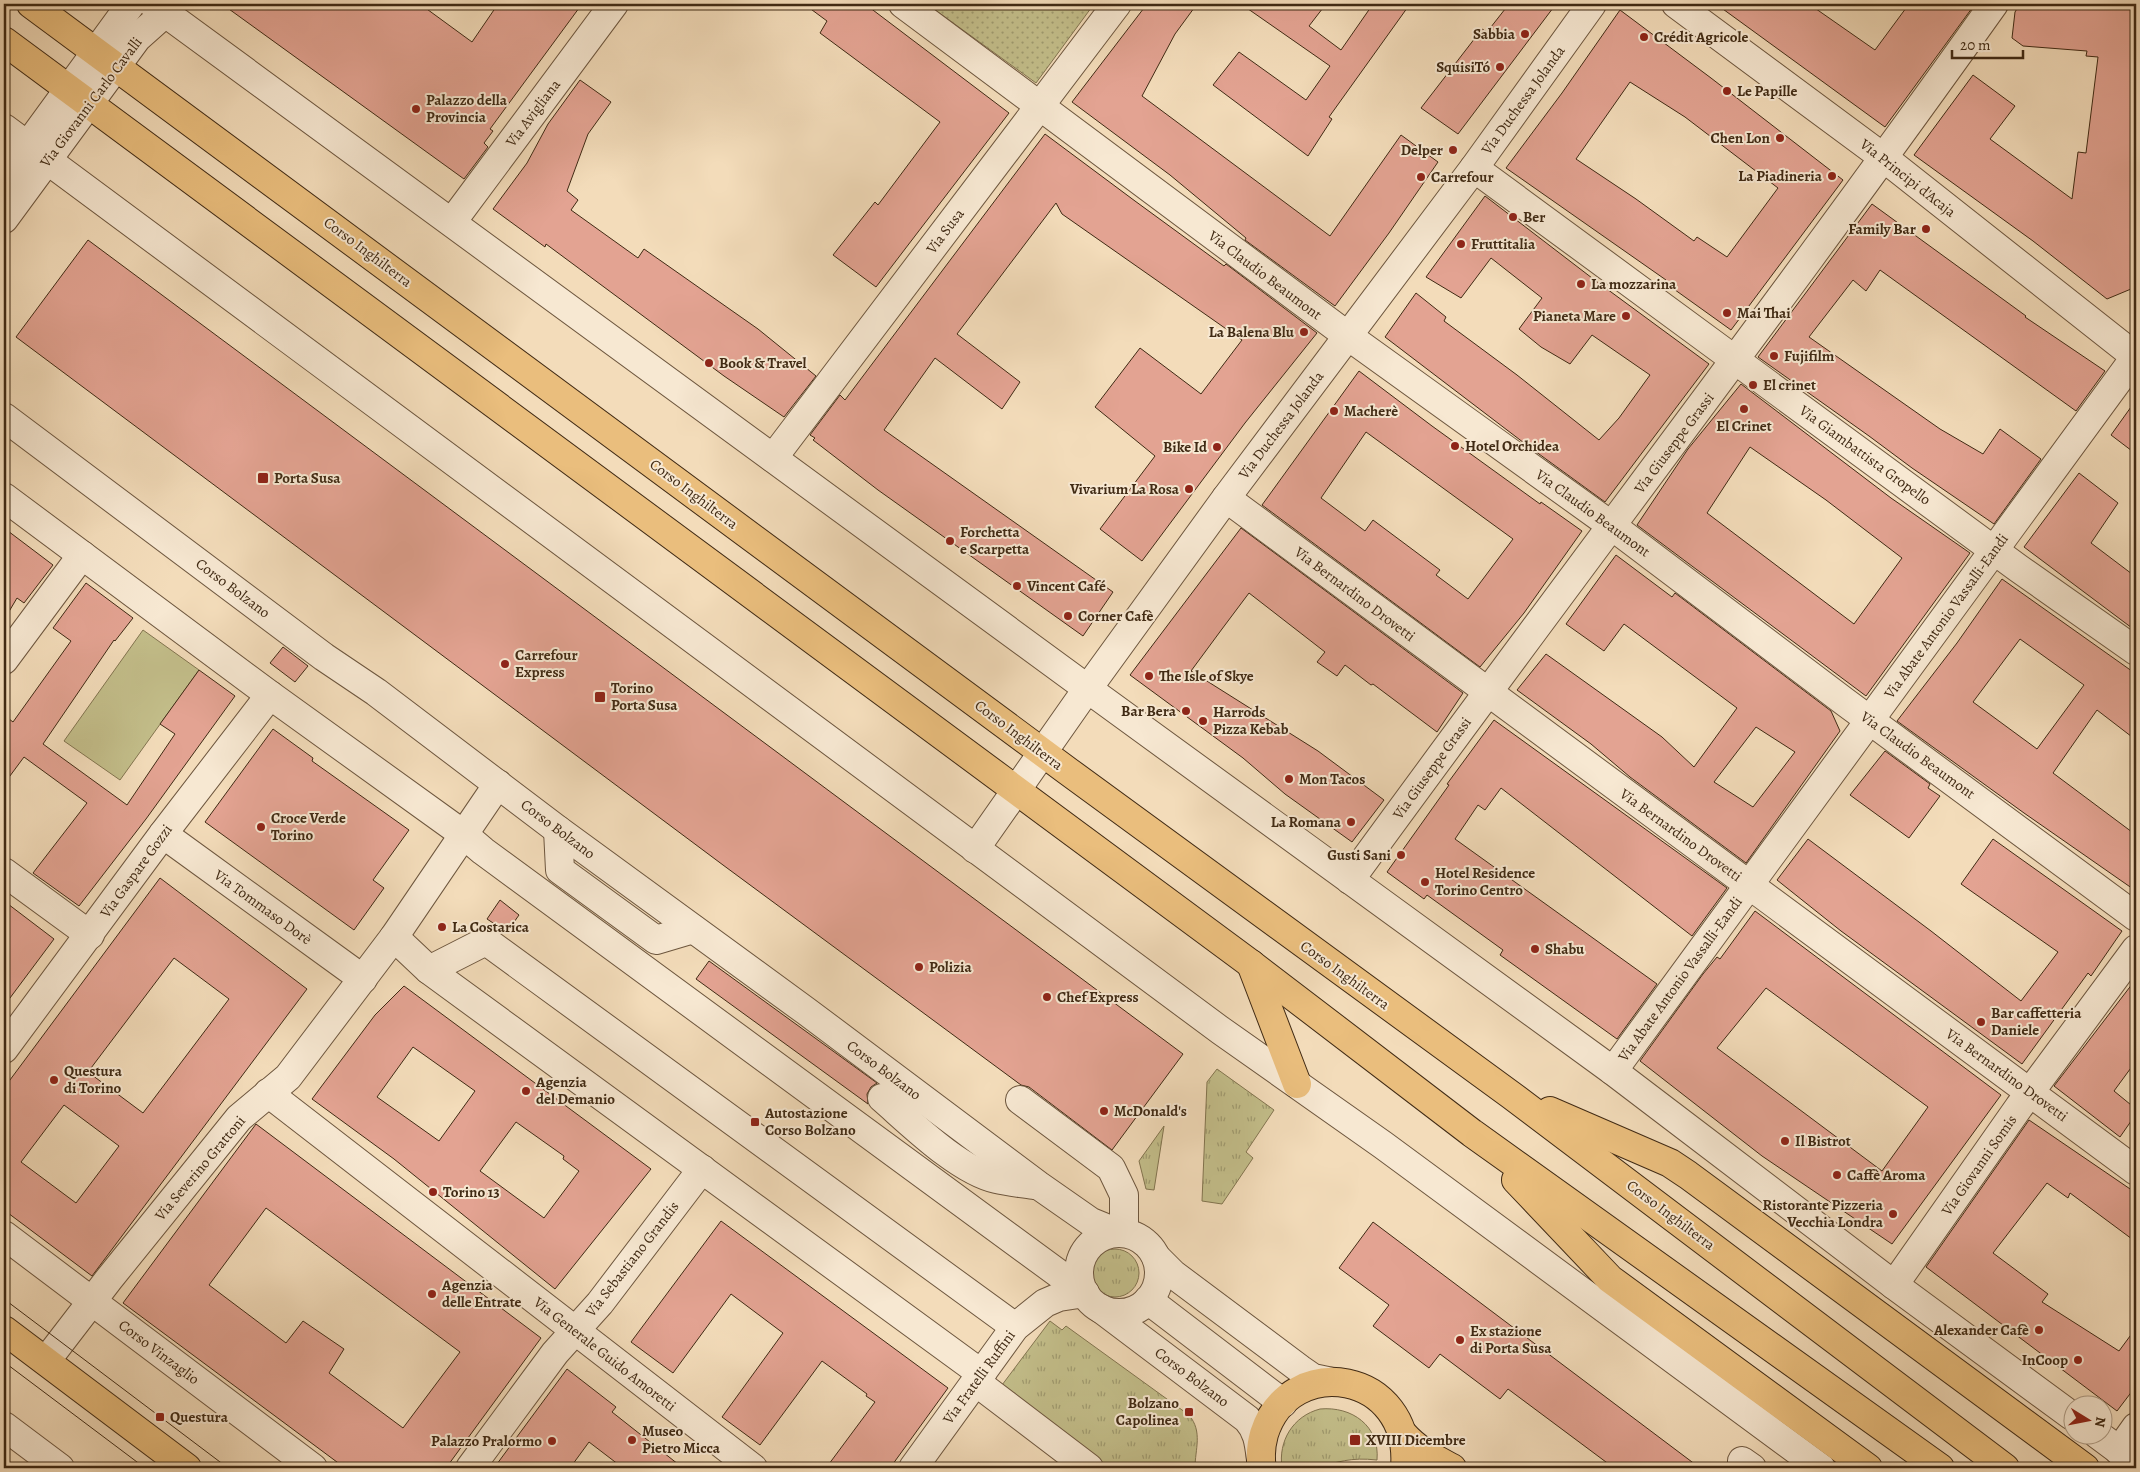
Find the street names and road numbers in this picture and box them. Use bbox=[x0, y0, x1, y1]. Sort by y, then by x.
street label: Via Giovanni Carlo Cavalli bbox=[35, 33, 147, 172]
street label: Via Duchessa Jolanda bbox=[1476, 41, 1569, 159]
street label: Via Avigliana bbox=[500, 75, 565, 152]
street label: Via Principi d'Acaja bbox=[1855, 134, 1960, 222]
street label: Via Susa bbox=[921, 204, 969, 259]
street label: Corso Inghilterra bbox=[320, 212, 416, 292]
street label: Via Claudio Beaumont bbox=[1203, 225, 1326, 324]
street label: Via Duchessa Jolanda bbox=[1233, 367, 1328, 484]
street label: Via Giuseppe Grassi bbox=[1629, 388, 1719, 498]
street label: Via Giambattista Gropello bbox=[1794, 400, 1935, 510]
street label: Corso Inghilterra bbox=[646, 454, 742, 534]
street label: Via Claudio Beaumont bbox=[1531, 464, 1654, 561]
street label: Via Abate Antonio Vassalli-Eandi bbox=[1879, 530, 2013, 703]
street label: Via Bernardino Drovetti bbox=[1290, 541, 1419, 646]
street label: Corso Bolzano bbox=[192, 553, 274, 623]
street label: Corso Inghilterra bbox=[971, 695, 1067, 775]
street label: Via Claudio Beaumont bbox=[1856, 706, 1979, 803]
street label: Via Giuseppe Grassi bbox=[1388, 713, 1476, 824]
street label: Via Bernardino Drovetti bbox=[1615, 783, 1746, 886]
street label: Corso Bolzano bbox=[517, 794, 599, 864]
street label: Via Gaspare Gozzi bbox=[95, 820, 177, 923]
street label: Via Tommaso Dorè bbox=[209, 864, 316, 949]
street label: Via Abate Antonio Vassalli-Eandi bbox=[1613, 893, 1747, 1066]
street label: Corso Inghilterra bbox=[1296, 936, 1394, 1014]
street label: Via Bernardino Drovetti bbox=[1941, 1023, 2072, 1126]
street label: Corso Bolzano bbox=[843, 1035, 925, 1105]
street label: Via Severino Grattoni bbox=[150, 1111, 250, 1225]
street label: Via Giovanni Somis bbox=[1936, 1111, 2021, 1220]
street label: Corso Inghilterra bbox=[1623, 1175, 1719, 1255]
street label: Via Sebastiano Grandis bbox=[580, 1197, 683, 1322]
street label: Via Generale Guido Amoretti bbox=[529, 1291, 680, 1416]
street label: Corso Vinzaglio bbox=[114, 1315, 204, 1389]
street label: Via Fratelli Ruffini bbox=[938, 1326, 1020, 1429]
street label: Corso Bolzano bbox=[1151, 1342, 1233, 1412]

